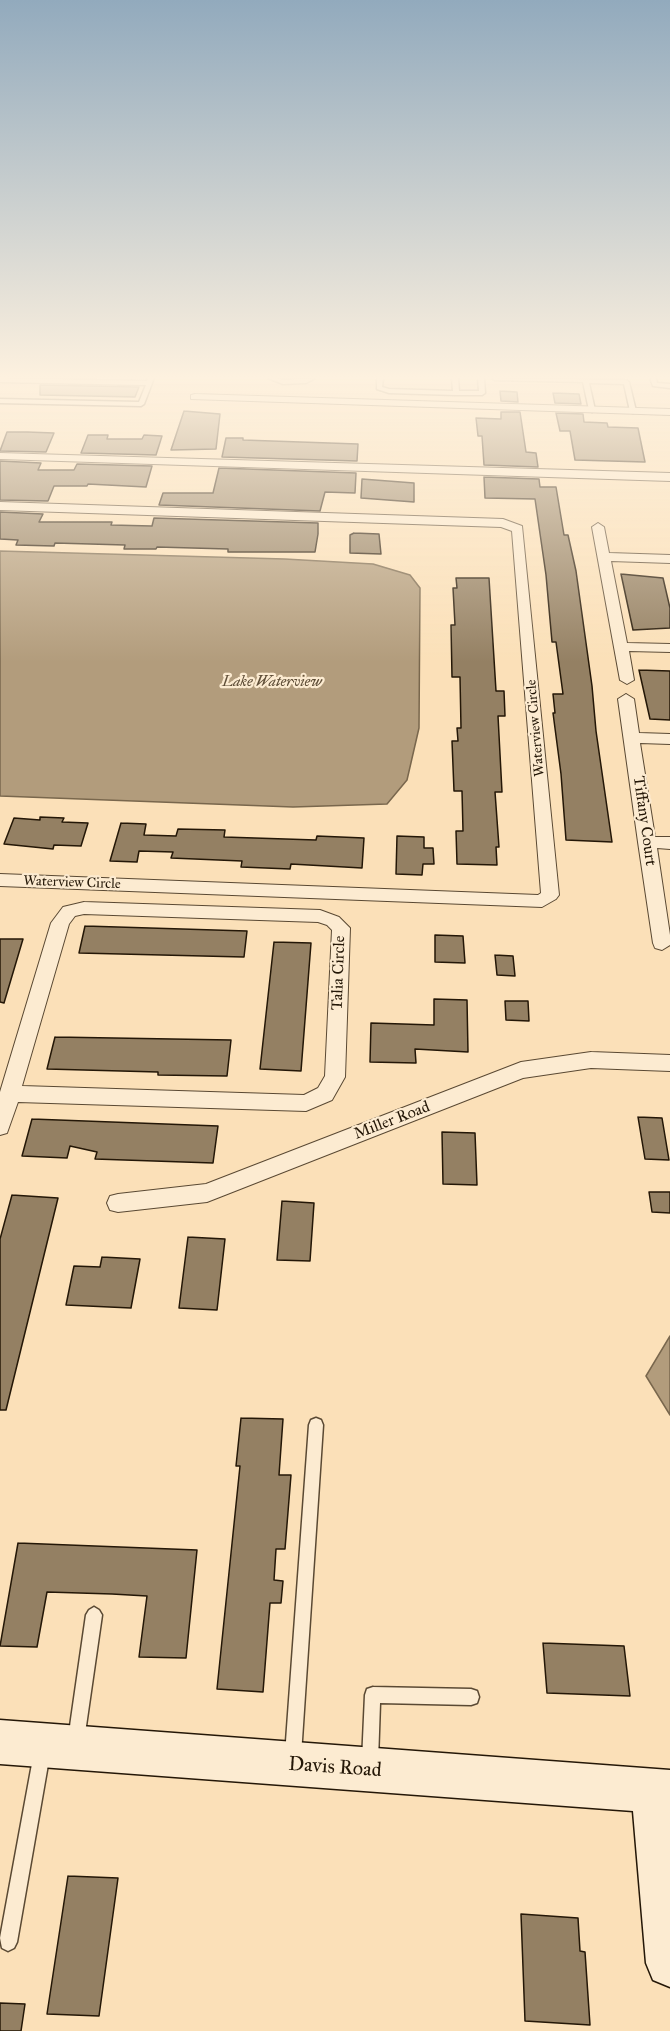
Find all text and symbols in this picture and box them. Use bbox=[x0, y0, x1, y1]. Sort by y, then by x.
water label: Lake Waterview bbox=[222, 673, 322, 691]
street label: Waterview Circle bbox=[523, 679, 549, 777]
street label: Tiffany Court bbox=[628, 775, 660, 867]
street label: Waterview Circle bbox=[23, 873, 121, 893]
street label: Talia Circle bbox=[328, 935, 350, 1011]
street label: Miller Road bbox=[351, 1098, 433, 1144]
street label: Davis Road bbox=[288, 1753, 382, 1783]

